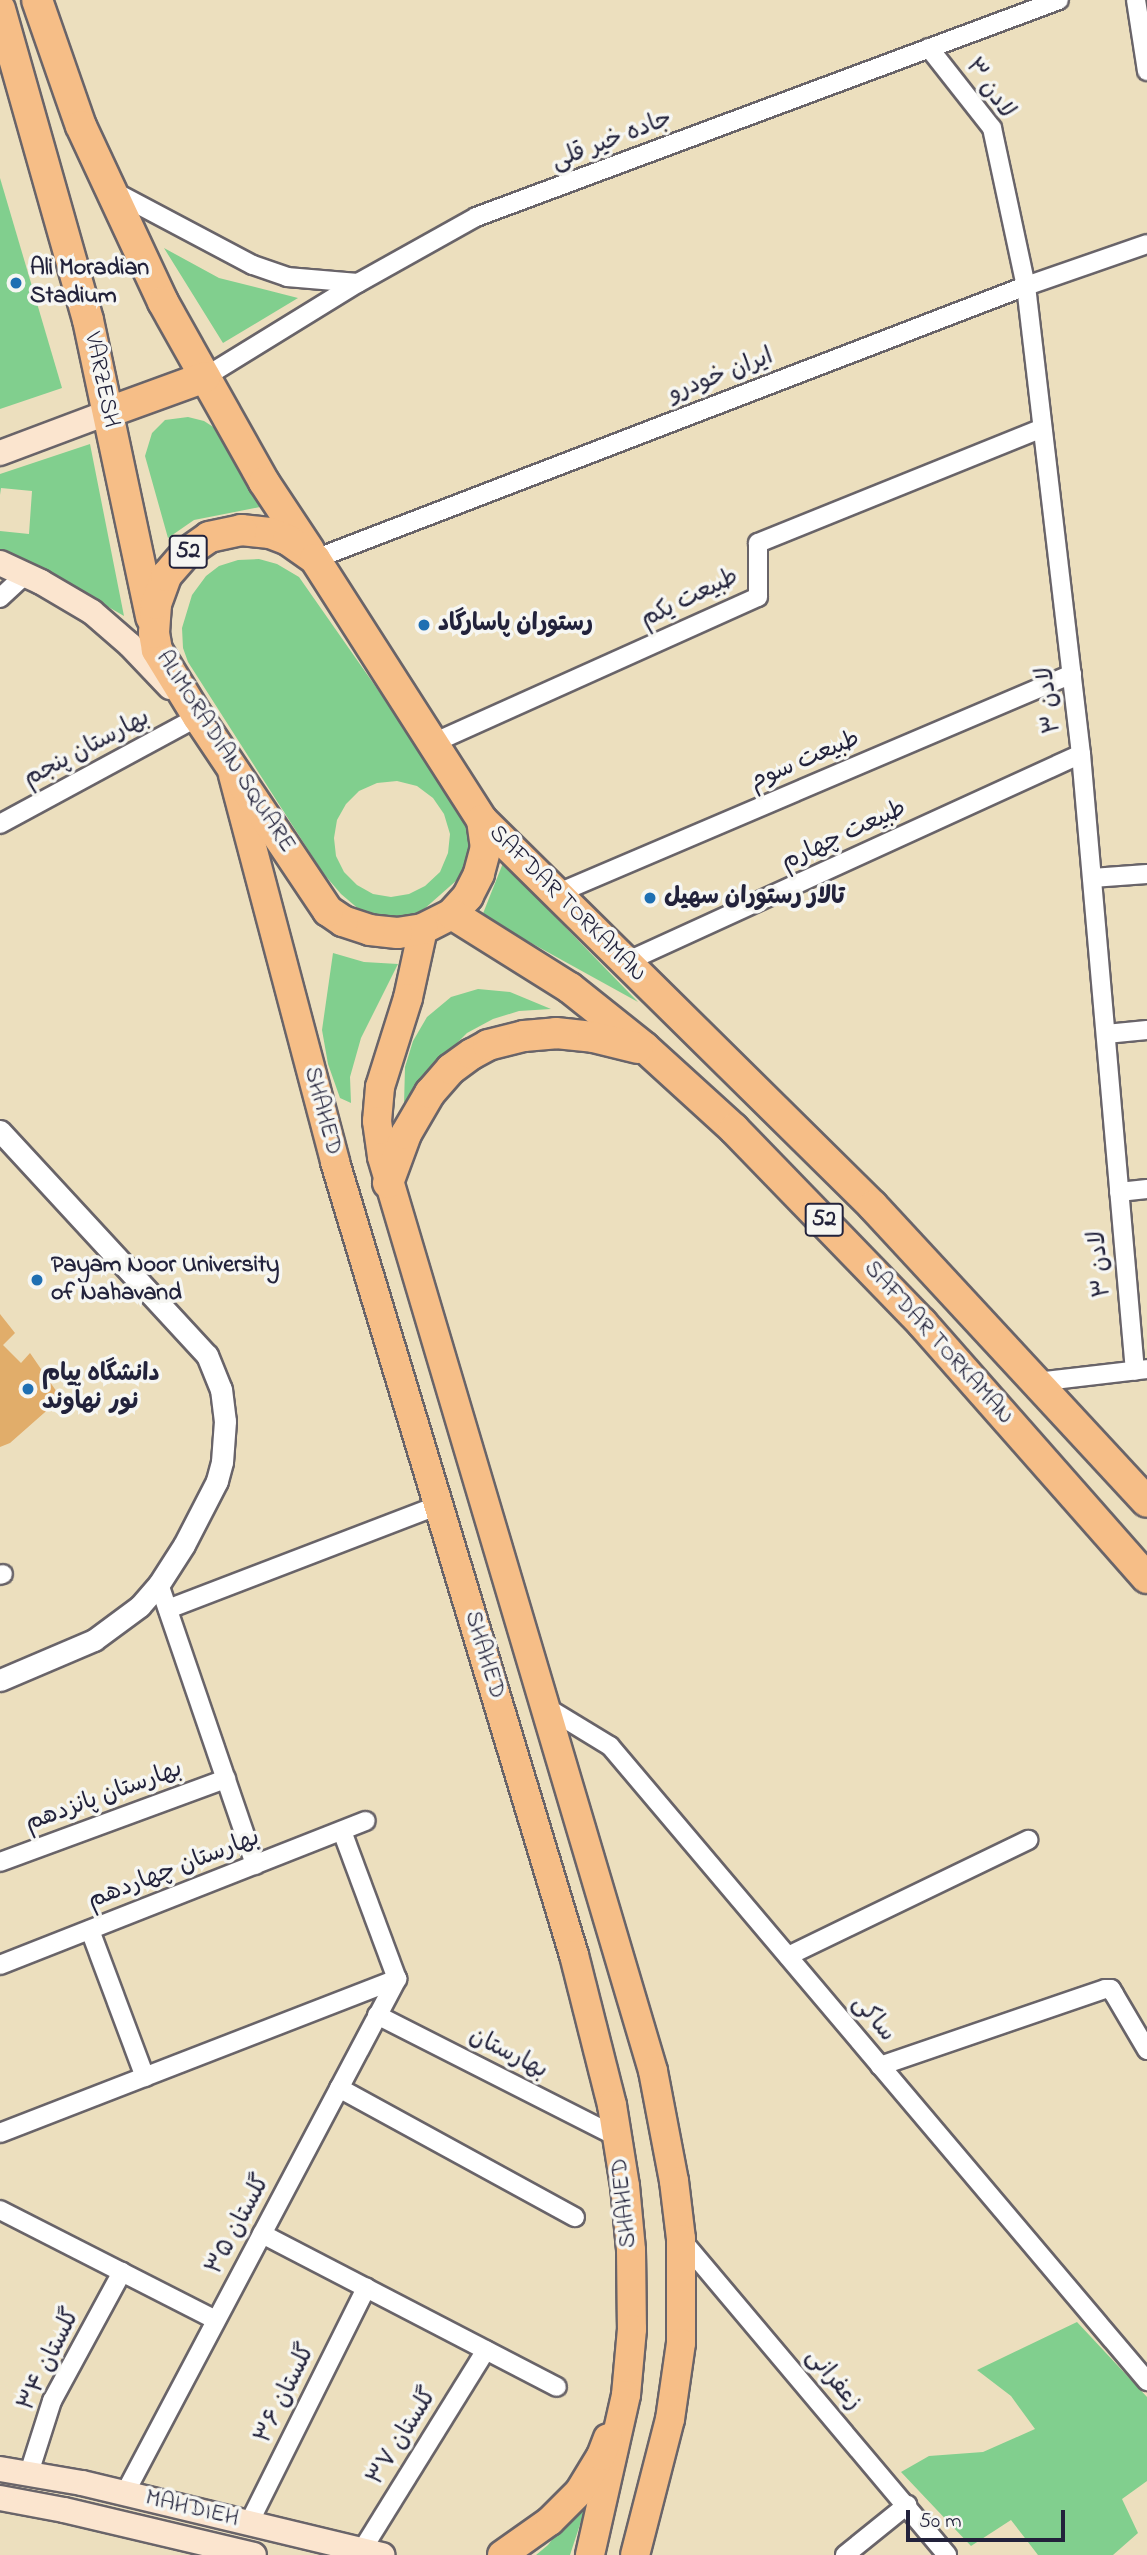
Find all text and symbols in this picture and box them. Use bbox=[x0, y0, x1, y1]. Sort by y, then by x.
street label: لادن ۳ bbox=[958, 53, 1020, 125]
street label: جاده خیر قلی bbox=[548, 105, 676, 177]
place label: Ali Moradian Stadium bbox=[30, 255, 149, 311]
marker: Ali Moradian Stadium bbox=[8, 275, 24, 291]
street label: VARZESH bbox=[77, 330, 125, 430]
street label: ایران خودرو bbox=[665, 343, 777, 409]
road number: 52 bbox=[167, 532, 209, 572]
street label: طبیعت یکم bbox=[636, 563, 744, 635]
place label: رستوران پاسارگاد bbox=[438, 611, 593, 639]
marker: رستوران پاسارگاد bbox=[416, 617, 432, 633]
street label: ALIMORADIAN SQUARE bbox=[149, 646, 301, 858]
street label: لادن ۳ bbox=[1032, 665, 1068, 735]
street label: بهارستان پنجم bbox=[19, 704, 155, 794]
street label: طبیعت سوم bbox=[746, 725, 864, 797]
street label: طبیعت چهارم bbox=[777, 795, 911, 877]
street label: SAFDAR TORKAMAN bbox=[482, 819, 652, 989]
place label: تالار رستوران سهیل bbox=[664, 884, 845, 912]
marker: تالار رستوران سهیل bbox=[642, 890, 658, 906]
street label: SHAHED bbox=[296, 1064, 348, 1158]
road number: 52 bbox=[803, 1200, 845, 1240]
street label: لادن ۳ bbox=[1084, 1229, 1118, 1299]
place label: Payam Noor University of Nahavand bbox=[51, 1252, 279, 1308]
street label: SAFDAR TORKAMAN bbox=[857, 1255, 1019, 1431]
marker: Payam Noor University of Nahavand bbox=[29, 1272, 45, 1288]
place label: دانشگاه پیام نور نهاوند bbox=[42, 1361, 160, 1417]
marker: دانشگاه پیام نور نهاوند bbox=[20, 1381, 36, 1397]
street label: SHAHED bbox=[457, 1608, 511, 1702]
street label: بهارستان پانزدهم bbox=[22, 1755, 186, 1839]
street label: بهارستان چهاردهم bbox=[84, 1824, 264, 1916]
street label: ساکی bbox=[845, 1990, 901, 2048]
street label: بهارستان bbox=[464, 2022, 552, 2086]
street label: SHAHED bbox=[606, 2157, 644, 2249]
street label: گلستان ۳۵ bbox=[201, 2170, 277, 2280]
street label: گلستان ۳۴ bbox=[13, 2304, 87, 2416]
street label: گلستان ۳۶ bbox=[250, 2339, 322, 2449]
street label: زعفرانی bbox=[799, 2343, 867, 2417]
street label: گلستان ۳۷ bbox=[362, 2383, 444, 2491]
street label: MAHDIEH bbox=[142, 2484, 242, 2534]
scale bar bbox=[909, 2496, 1068, 2540]
text: 50 m bbox=[919, 2507, 962, 2537]

